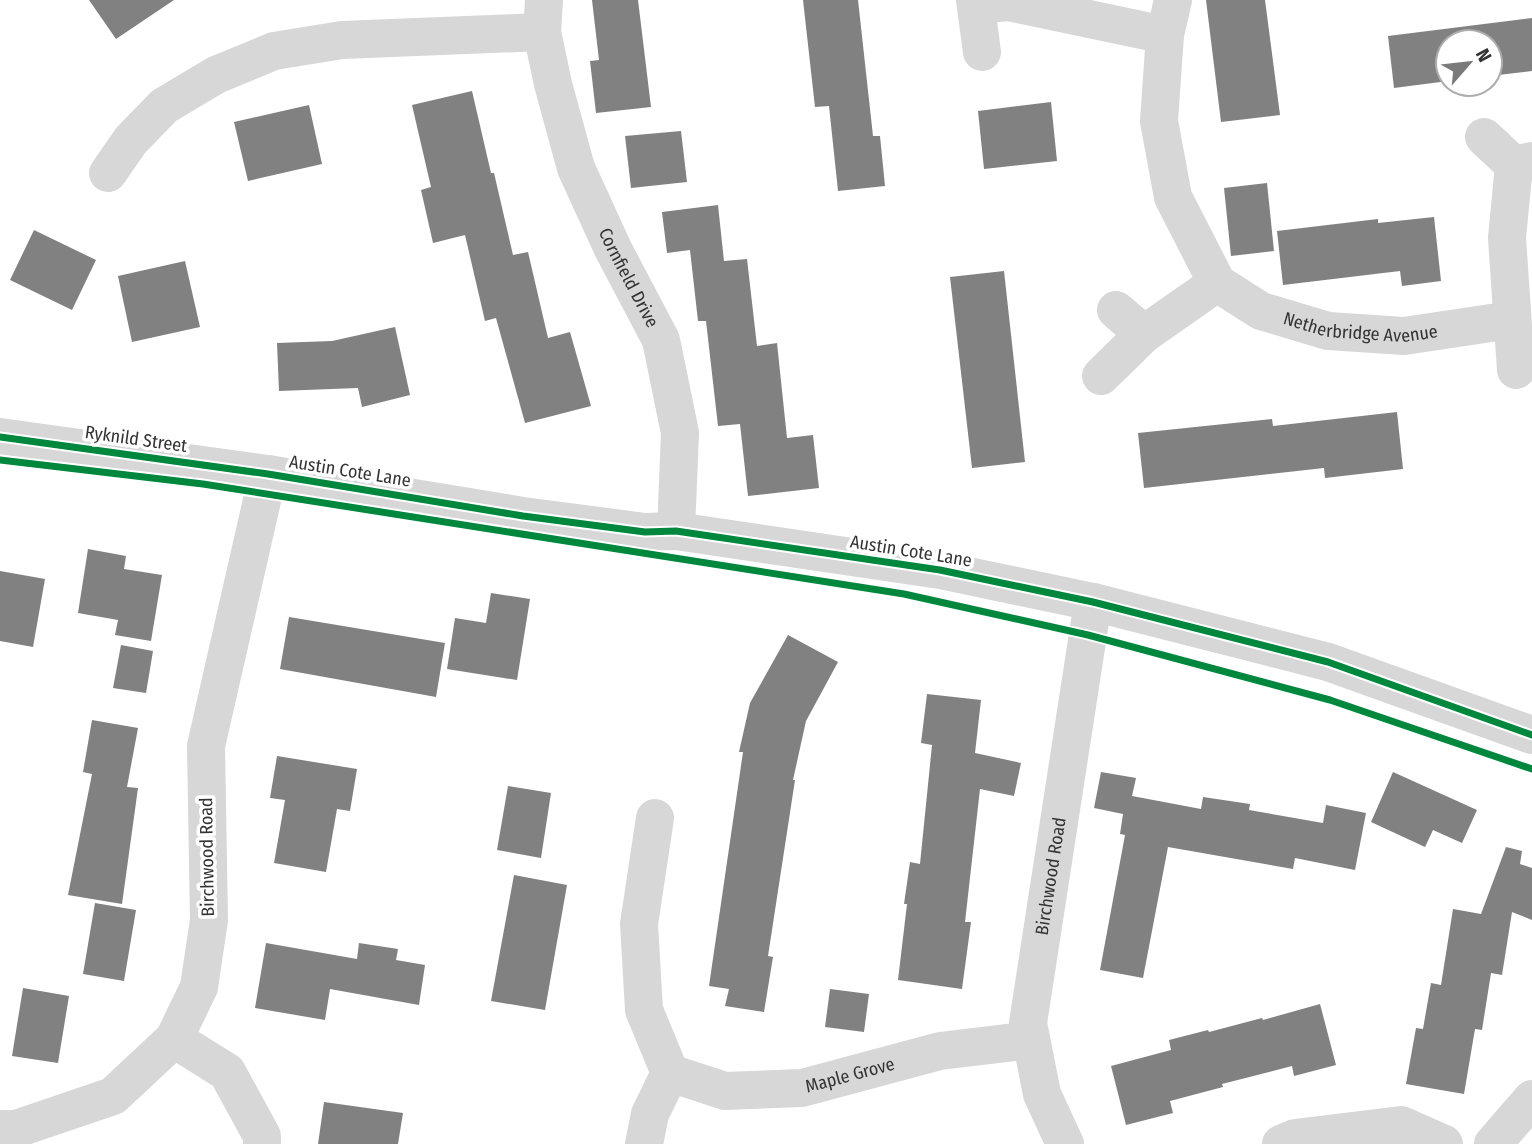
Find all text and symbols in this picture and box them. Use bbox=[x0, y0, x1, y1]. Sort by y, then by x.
north arrow bbox=[1434, 28, 1504, 98]
text: N bbox=[1471, 45, 1496, 66]
street label: Cornfield Drive bbox=[594, 224, 663, 331]
street label: Netherbridge Avenue bbox=[1281, 307, 1439, 347]
street label: Ryknild Street bbox=[83, 421, 189, 457]
street label: Austin Cote Lane bbox=[288, 451, 412, 491]
street label: Austin Cote Lane bbox=[849, 531, 973, 571]
street label: Birchwood Road bbox=[195, 797, 219, 917]
street label: Birchwood Road bbox=[1031, 815, 1071, 937]
street label: Maple Grove bbox=[803, 1053, 897, 1098]

